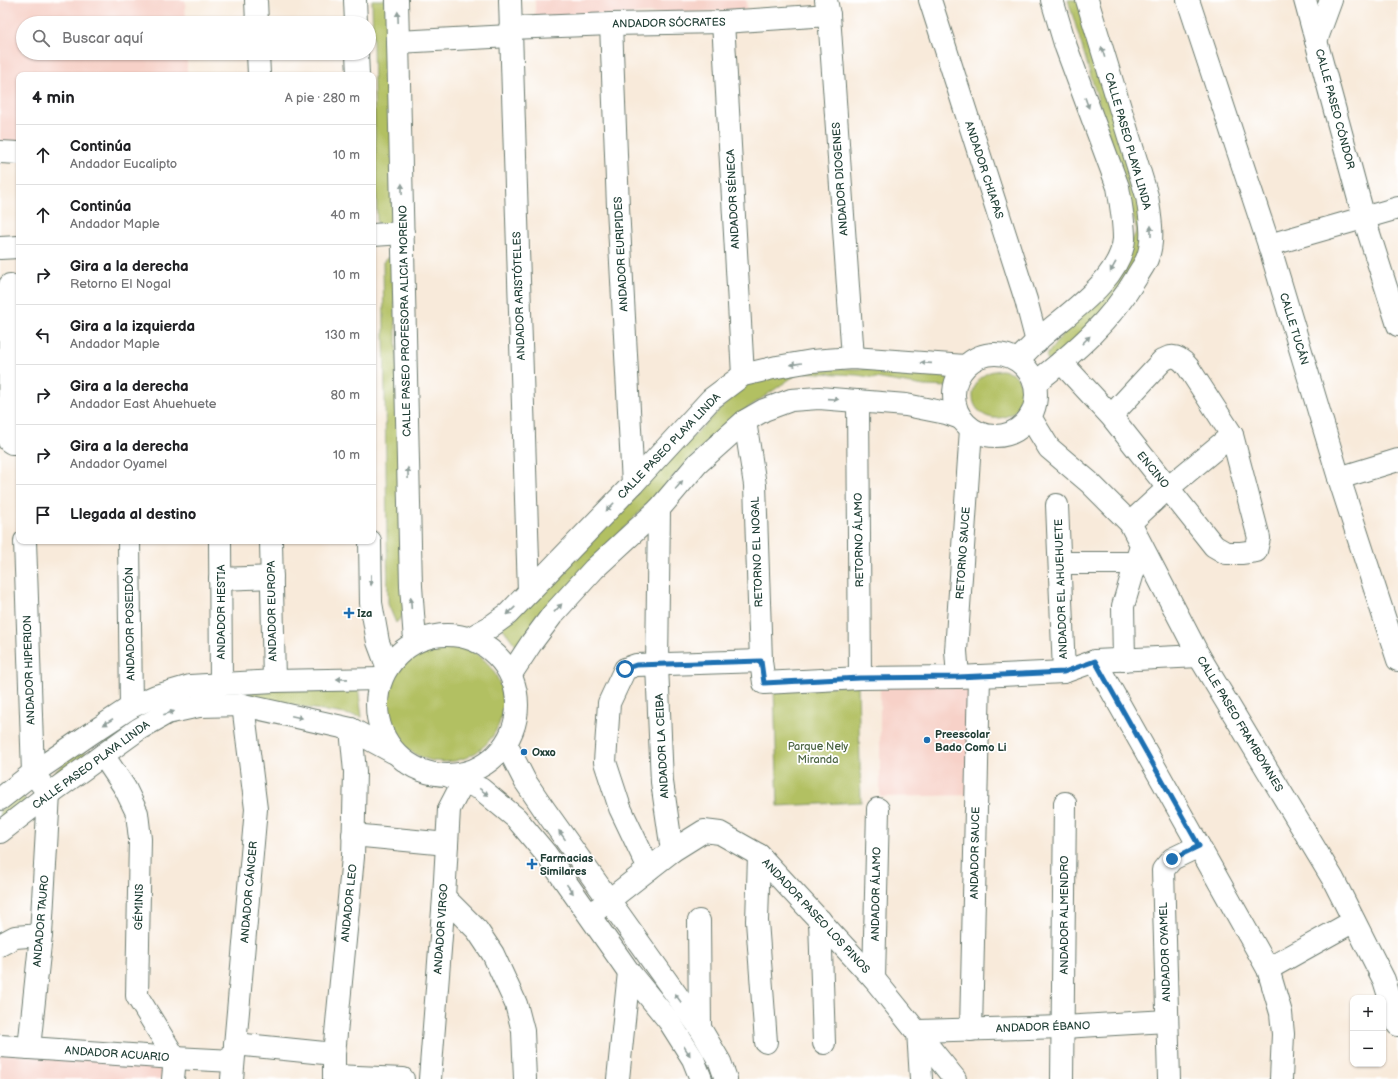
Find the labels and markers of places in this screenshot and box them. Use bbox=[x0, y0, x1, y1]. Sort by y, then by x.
place label: Iza bbox=[357, 607, 372, 620]
marker: Iza bbox=[344, 608, 354, 618]
place label: Preescolar Bado Como Li bbox=[935, 728, 1007, 754]
marker: Preescolar Bado Como Li bbox=[922, 735, 932, 745]
place label: Oxxo bbox=[532, 746, 556, 759]
marker: Oxxo bbox=[519, 747, 529, 757]
place label: Farmacias Similares bbox=[540, 852, 594, 878]
marker: Farmacias Similares bbox=[527, 859, 537, 869]

